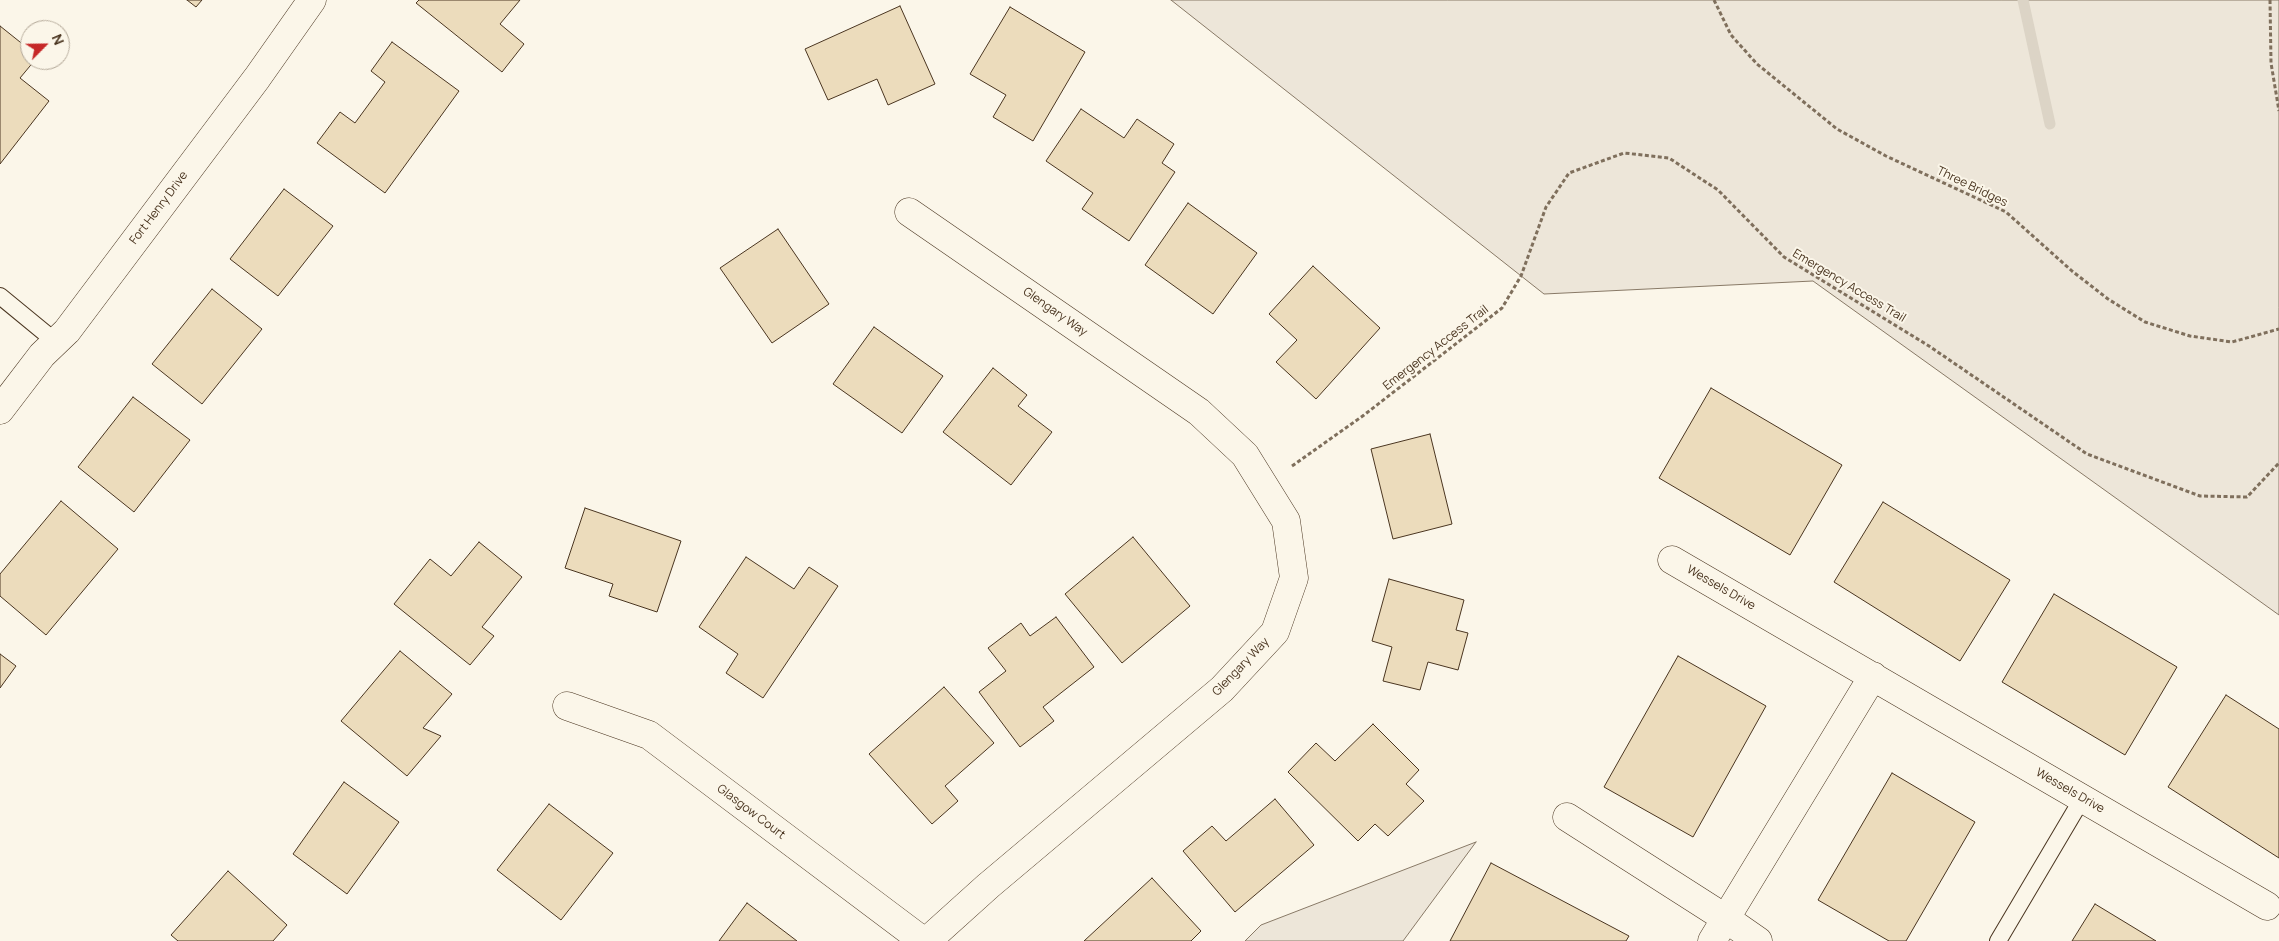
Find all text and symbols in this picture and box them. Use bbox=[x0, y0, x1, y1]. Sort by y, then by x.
north arrow bbox=[20, 20, 70, 70]
text: N bbox=[48, 31, 69, 48]
street label: Three Bridges bbox=[1934, 164, 2010, 210]
street label: Fort Henry Drive bbox=[127, 169, 191, 247]
street label: Emergency Access Trail bbox=[1790, 246, 1908, 326]
street label: Glengary Way bbox=[1020, 285, 1090, 339]
street label: Emergency Access Trail bbox=[1380, 302, 1492, 394]
street label: Wessels Drive bbox=[1684, 563, 1758, 613]
street label: Glengary Way bbox=[1210, 635, 1272, 699]
street label: Wessels Drive bbox=[2033, 766, 2107, 816]
street label: Glasgow Court bbox=[714, 782, 788, 842]

